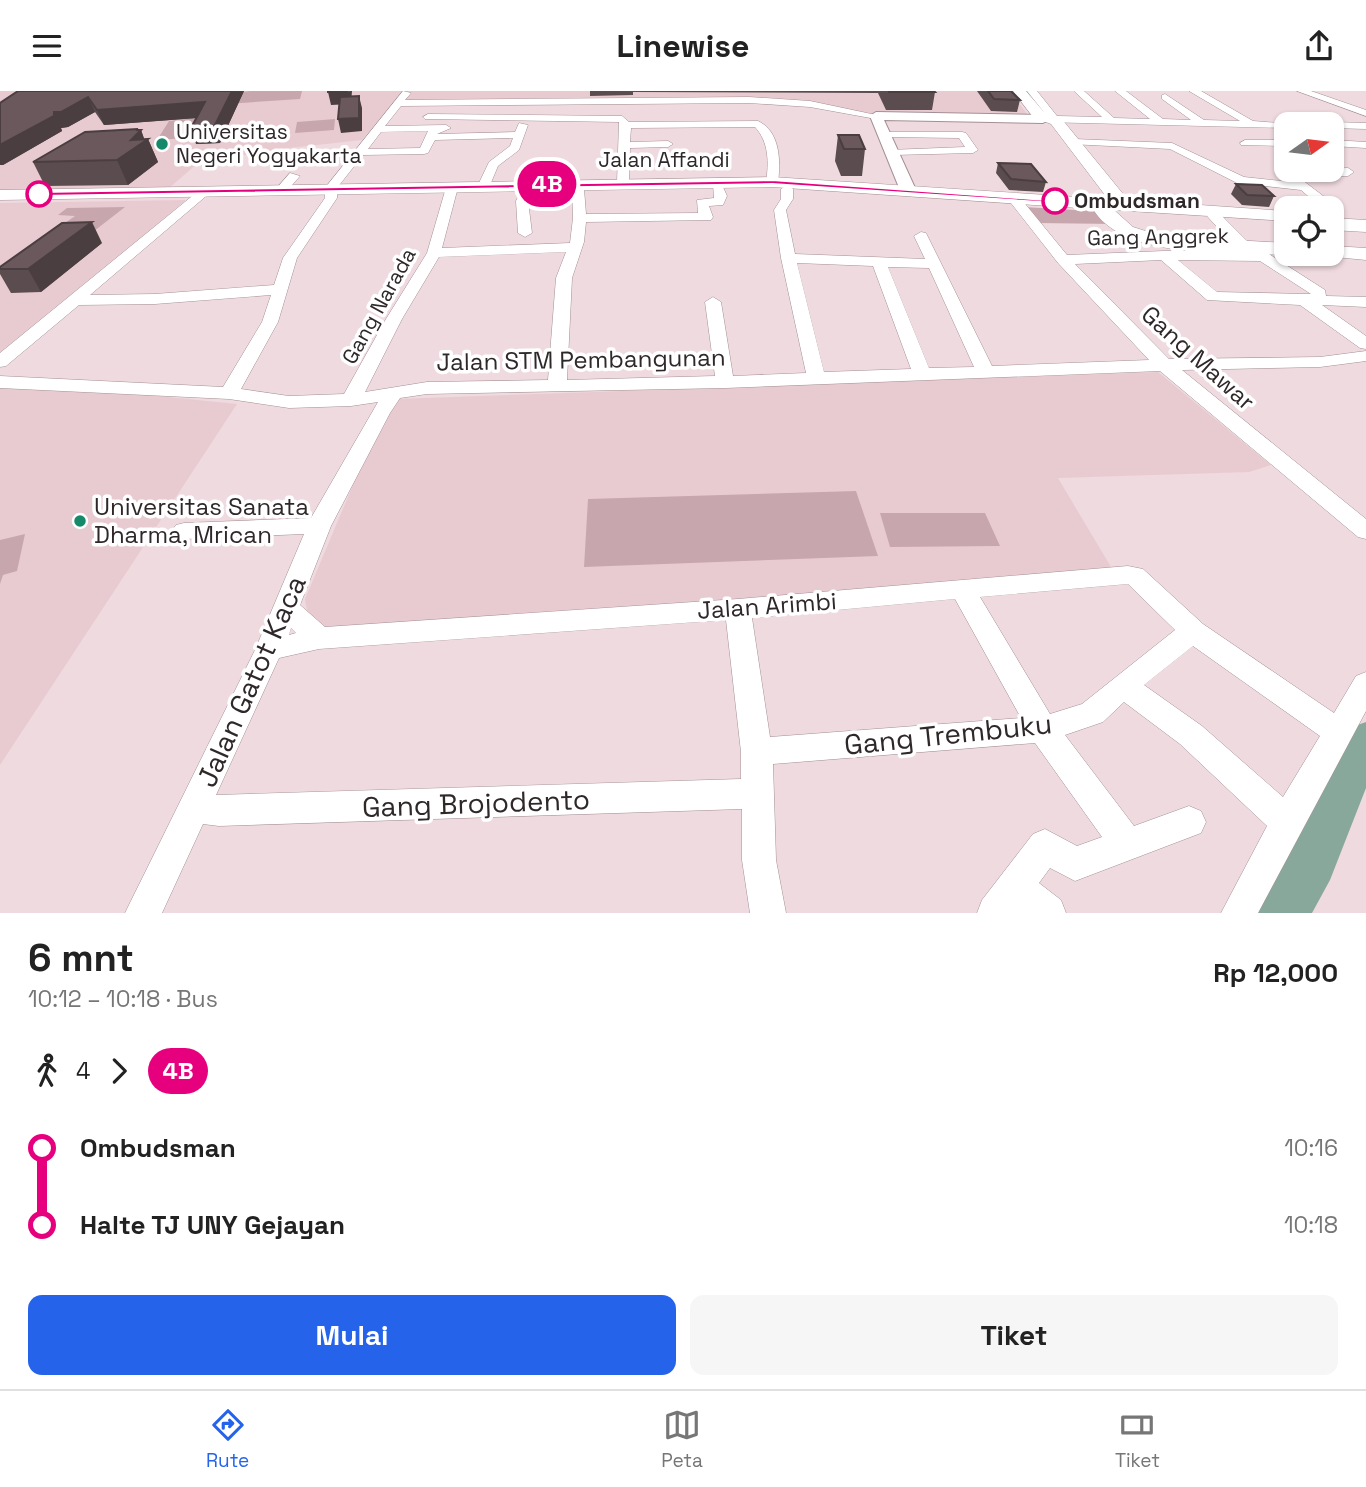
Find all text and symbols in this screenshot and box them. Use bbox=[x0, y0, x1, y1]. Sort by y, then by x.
text: Linewise bbox=[617, 26, 749, 66]
icon: menu bbox=[28, 27, 66, 65]
icon: share bbox=[1300, 27, 1338, 65]
north arrow bbox=[1274, 112, 1344, 182]
map controls bbox=[1274, 112, 1344, 266]
place label: Universitas Negeri Yogyakarta bbox=[176, 118, 362, 169]
marker: Universitas Negeri Yogyakarta bbox=[154, 136, 170, 152]
street label: Jalan Affandi bbox=[598, 146, 730, 173]
line badge: 4B bbox=[516, 161, 578, 207]
text: 4B bbox=[531, 168, 563, 199]
unlabelled marker bbox=[26, 181, 52, 207]
place label: Ombudsman bbox=[1074, 187, 1200, 214]
marker: Ombudsman bbox=[1042, 188, 1068, 214]
button: locate bbox=[1274, 196, 1344, 266]
street label: Gang Anggrek bbox=[1087, 222, 1229, 251]
street label: Gang Narada bbox=[336, 243, 422, 369]
street label: Gang Mawar bbox=[1135, 299, 1262, 417]
street label: Jalan STM Pembangunan bbox=[436, 341, 726, 378]
place label: Universitas Sanata Dharma, Mrican bbox=[94, 491, 309, 550]
marker: Universitas Sanata Dharma, Mrican bbox=[72, 513, 88, 529]
street label: Jalan Gatot Kaca bbox=[188, 570, 314, 792]
street label: Jalan Arimbi bbox=[696, 585, 838, 626]
street label: Gang Trembuku bbox=[842, 705, 1054, 763]
street label: Gang Brojodento bbox=[361, 781, 591, 825]
text: 6 mnt bbox=[28, 934, 134, 982]
text: Rp 12,000 bbox=[1213, 956, 1338, 990]
text: 10:12 – 10:18 · Bus bbox=[28, 984, 218, 1014]
icon: walk bbox=[28, 1052, 66, 1090]
icon: forward bbox=[100, 1052, 138, 1090]
text: 4B bbox=[162, 1055, 194, 1086]
text: 4 bbox=[76, 1056, 90, 1086]
text: Ombudsman bbox=[80, 1131, 236, 1165]
text: 10:16 bbox=[1284, 1133, 1338, 1163]
text: Halte TJ UNY Gejayan bbox=[80, 1208, 345, 1242]
text: 10:18 bbox=[1284, 1210, 1338, 1240]
button: Mulai bbox=[28, 1295, 676, 1375]
button: Tiket bbox=[690, 1295, 1338, 1375]
tab: Rute bbox=[206, 1406, 249, 1473]
tab: Peta bbox=[661, 1406, 703, 1473]
tab: Tiket bbox=[1115, 1406, 1160, 1473]

